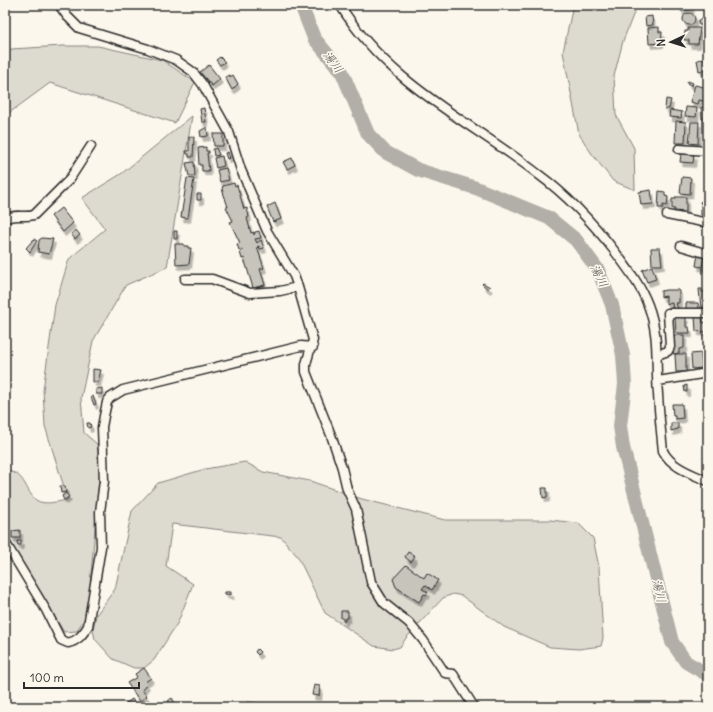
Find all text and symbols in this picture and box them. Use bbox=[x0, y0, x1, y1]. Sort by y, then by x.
north arrow bbox=[651, 22, 691, 62]
text: N bbox=[654, 38, 668, 47]
water label: 湯川 bbox=[320, 48, 347, 76]
water label: 湯川 bbox=[587, 262, 612, 290]
water label: 湯川 bbox=[649, 577, 670, 604]
scale bar bbox=[24, 664, 139, 690]
text: 100 m bbox=[30, 670, 64, 685]

